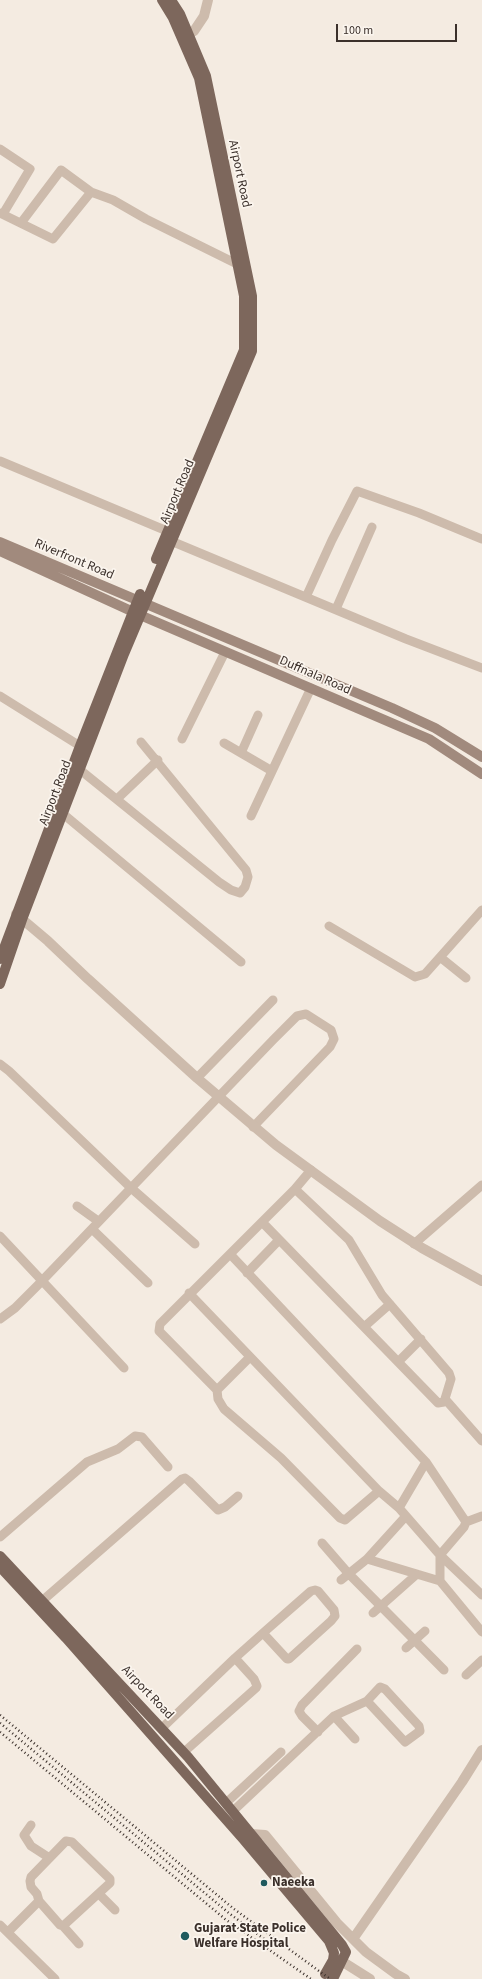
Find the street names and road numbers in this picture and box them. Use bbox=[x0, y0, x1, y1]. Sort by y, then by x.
street label: Airport Road bbox=[224, 139, 254, 209]
street label: Airport Road bbox=[157, 457, 199, 527]
street label: Riverfront Road bbox=[32, 536, 116, 584]
street label: Duffnala Road bbox=[277, 653, 353, 699]
street label: Airport Road bbox=[36, 758, 76, 828]
street label: Airport Road bbox=[118, 1663, 176, 1723]

